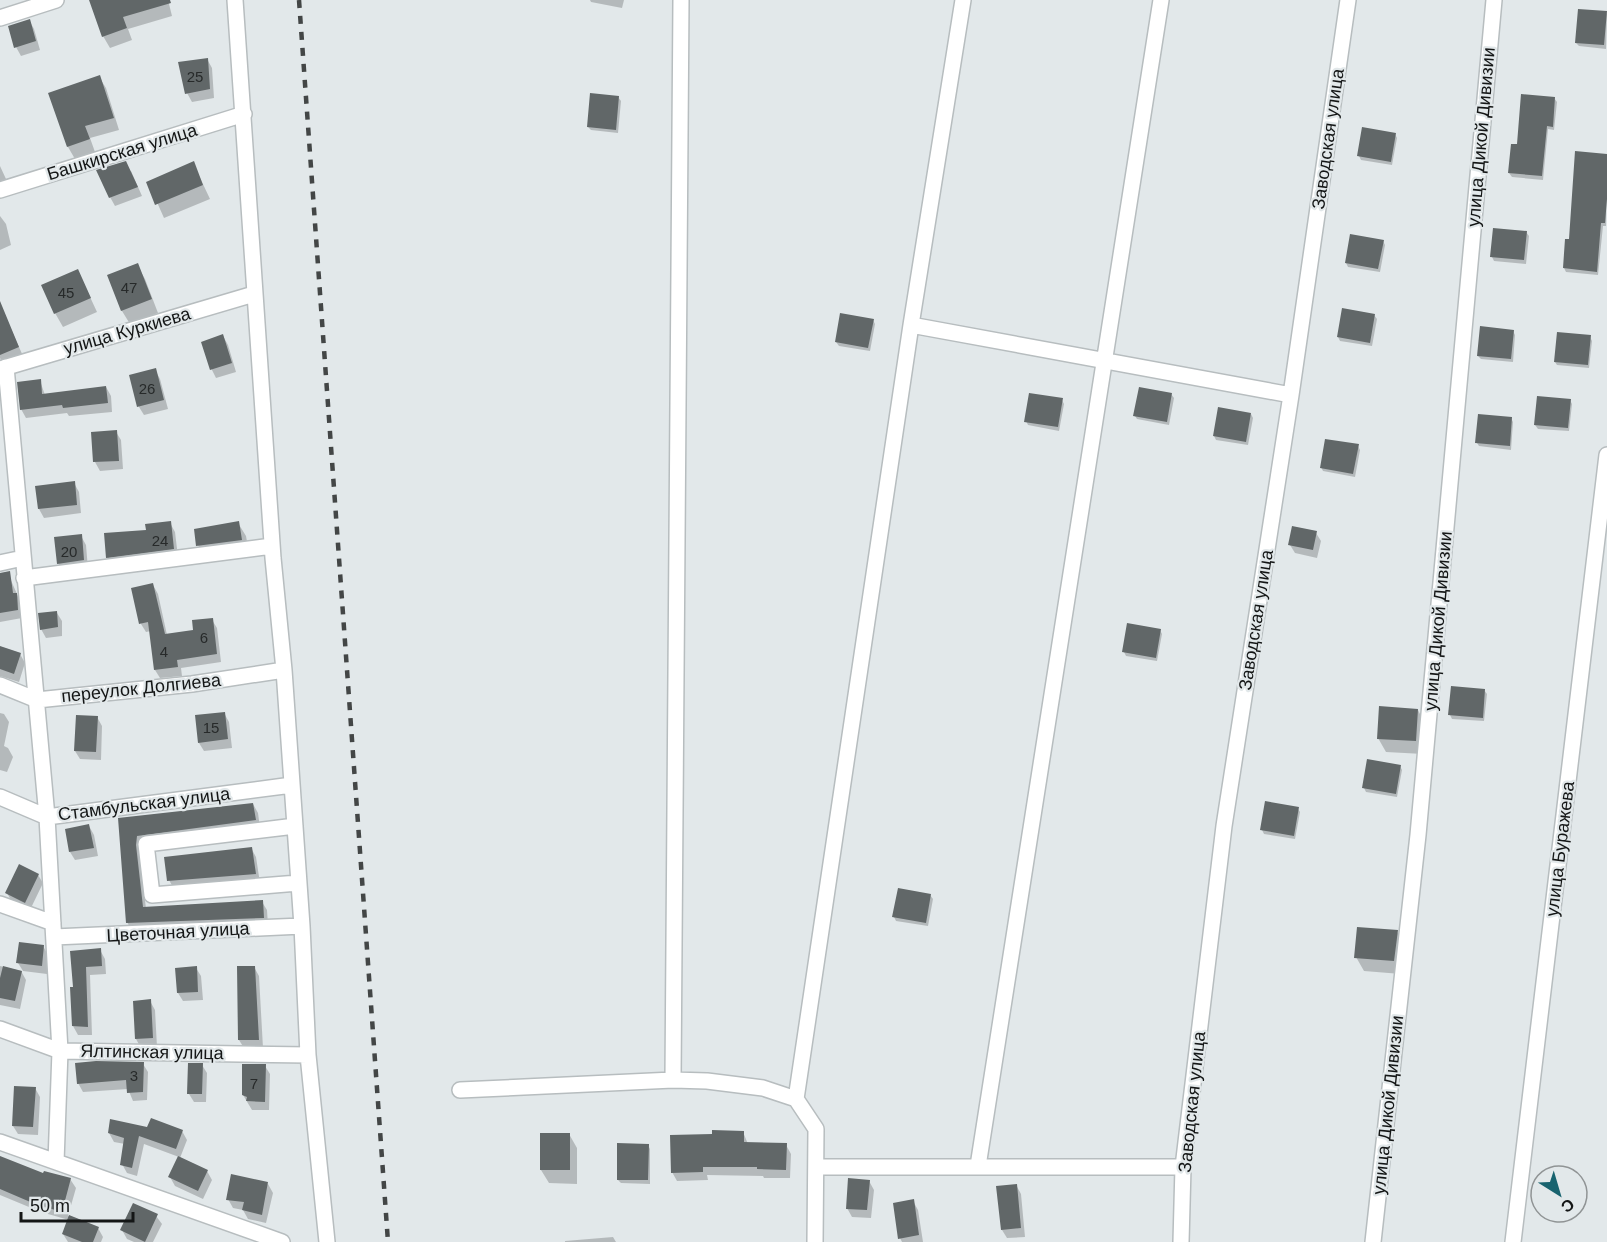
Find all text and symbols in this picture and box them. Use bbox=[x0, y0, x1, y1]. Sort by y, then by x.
street label: улица Дикой Дивизии bbox=[1463, 46, 1499, 228]
street label: Заводская улица bbox=[1308, 66, 1348, 211]
house number: 25 bbox=[187, 68, 203, 85]
street label: Башкирская улица bbox=[45, 119, 200, 184]
house number: 47 bbox=[121, 279, 137, 296]
house number: 45 bbox=[58, 284, 74, 301]
street label: улица Куркиева bbox=[61, 303, 194, 359]
house number: 26 bbox=[139, 380, 155, 397]
street label: улица Дикой Дивизии bbox=[1420, 530, 1456, 712]
house number: 24 bbox=[152, 532, 168, 549]
house number: 20 bbox=[61, 543, 77, 560]
street label: Заводская улица bbox=[1235, 547, 1277, 692]
house number: 6 bbox=[200, 629, 208, 646]
house number: 4 bbox=[160, 643, 168, 660]
street label: переулок Долгиева bbox=[60, 670, 223, 706]
house number: 15 bbox=[203, 719, 219, 736]
street label: улица Буражева bbox=[1542, 779, 1578, 918]
street label: Стамбульская улица bbox=[57, 783, 232, 824]
street label: Цветочная улица bbox=[106, 918, 251, 946]
street label: улица Дикой Дивизии bbox=[1369, 1014, 1407, 1196]
street label: Заводская улица bbox=[1175, 1029, 1209, 1174]
street label: Ялтинская улица bbox=[80, 1041, 225, 1063]
house number: 3 bbox=[130, 1067, 138, 1084]
house number: 7 bbox=[250, 1075, 258, 1092]
north arrow bbox=[1529, 1164, 1589, 1224]
scale bar bbox=[21, 1185, 134, 1223]
text: С bbox=[1558, 1195, 1577, 1216]
text: 50 m bbox=[30, 1196, 70, 1216]

